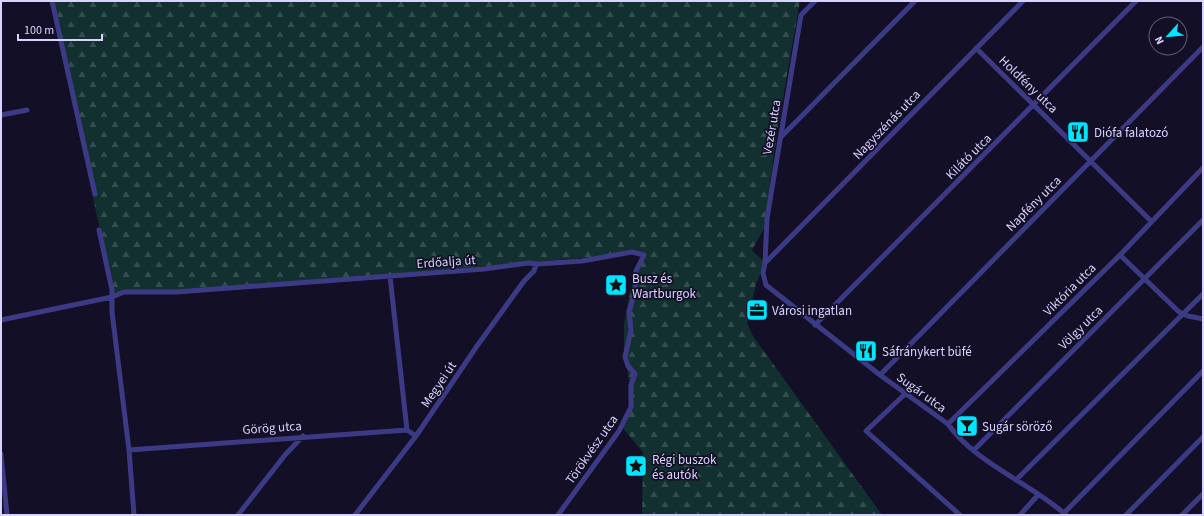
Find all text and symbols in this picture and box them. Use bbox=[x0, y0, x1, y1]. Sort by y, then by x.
scale bar bbox=[18, 16, 102, 42]
north arrow bbox=[1148, 16, 1188, 56]
text: 100 m bbox=[24, 22, 54, 39]
text: N bbox=[1151, 34, 1168, 47]
street label: Holdfény utca bbox=[995, 52, 1062, 117]
street label: Nagyszénás utca bbox=[849, 86, 925, 163]
street label: Vezér utca bbox=[758, 98, 786, 156]
restaurant icon: Diófa falatozó bbox=[1065, 119, 1091, 145]
place label: Diófa falatozó bbox=[1094, 124, 1168, 142]
street label: Kilátó utca bbox=[942, 130, 996, 184]
street label: Napfény utca bbox=[1002, 172, 1065, 235]
street label: Erdőalja út bbox=[416, 251, 477, 273]
street label: Viktória utca bbox=[1039, 259, 1100, 320]
place label: Busz és Wartburgok bbox=[632, 270, 697, 303]
place icon: Busz és Wartburgok bbox=[603, 272, 629, 298]
office icon: Városi ingatlan bbox=[744, 297, 770, 323]
place label: Városi ingatlan bbox=[772, 302, 852, 320]
street label: Völgy utca bbox=[1055, 302, 1107, 354]
restaurant icon: Sáfránykert büfé bbox=[853, 338, 879, 364]
place label: Sáfránykert büfé bbox=[882, 343, 972, 361]
street label: Megyei út bbox=[417, 357, 461, 411]
street label: Sugár utca bbox=[893, 369, 950, 417]
street label: Törökvész utca bbox=[561, 411, 622, 488]
bar icon: Sugár söröző bbox=[954, 413, 980, 439]
street label: Görög utca bbox=[242, 417, 302, 439]
place label: Sugár söröző bbox=[982, 418, 1052, 436]
place label: Régi buszok és autók bbox=[652, 451, 717, 484]
place icon: Régi buszok és autók bbox=[623, 453, 649, 479]

